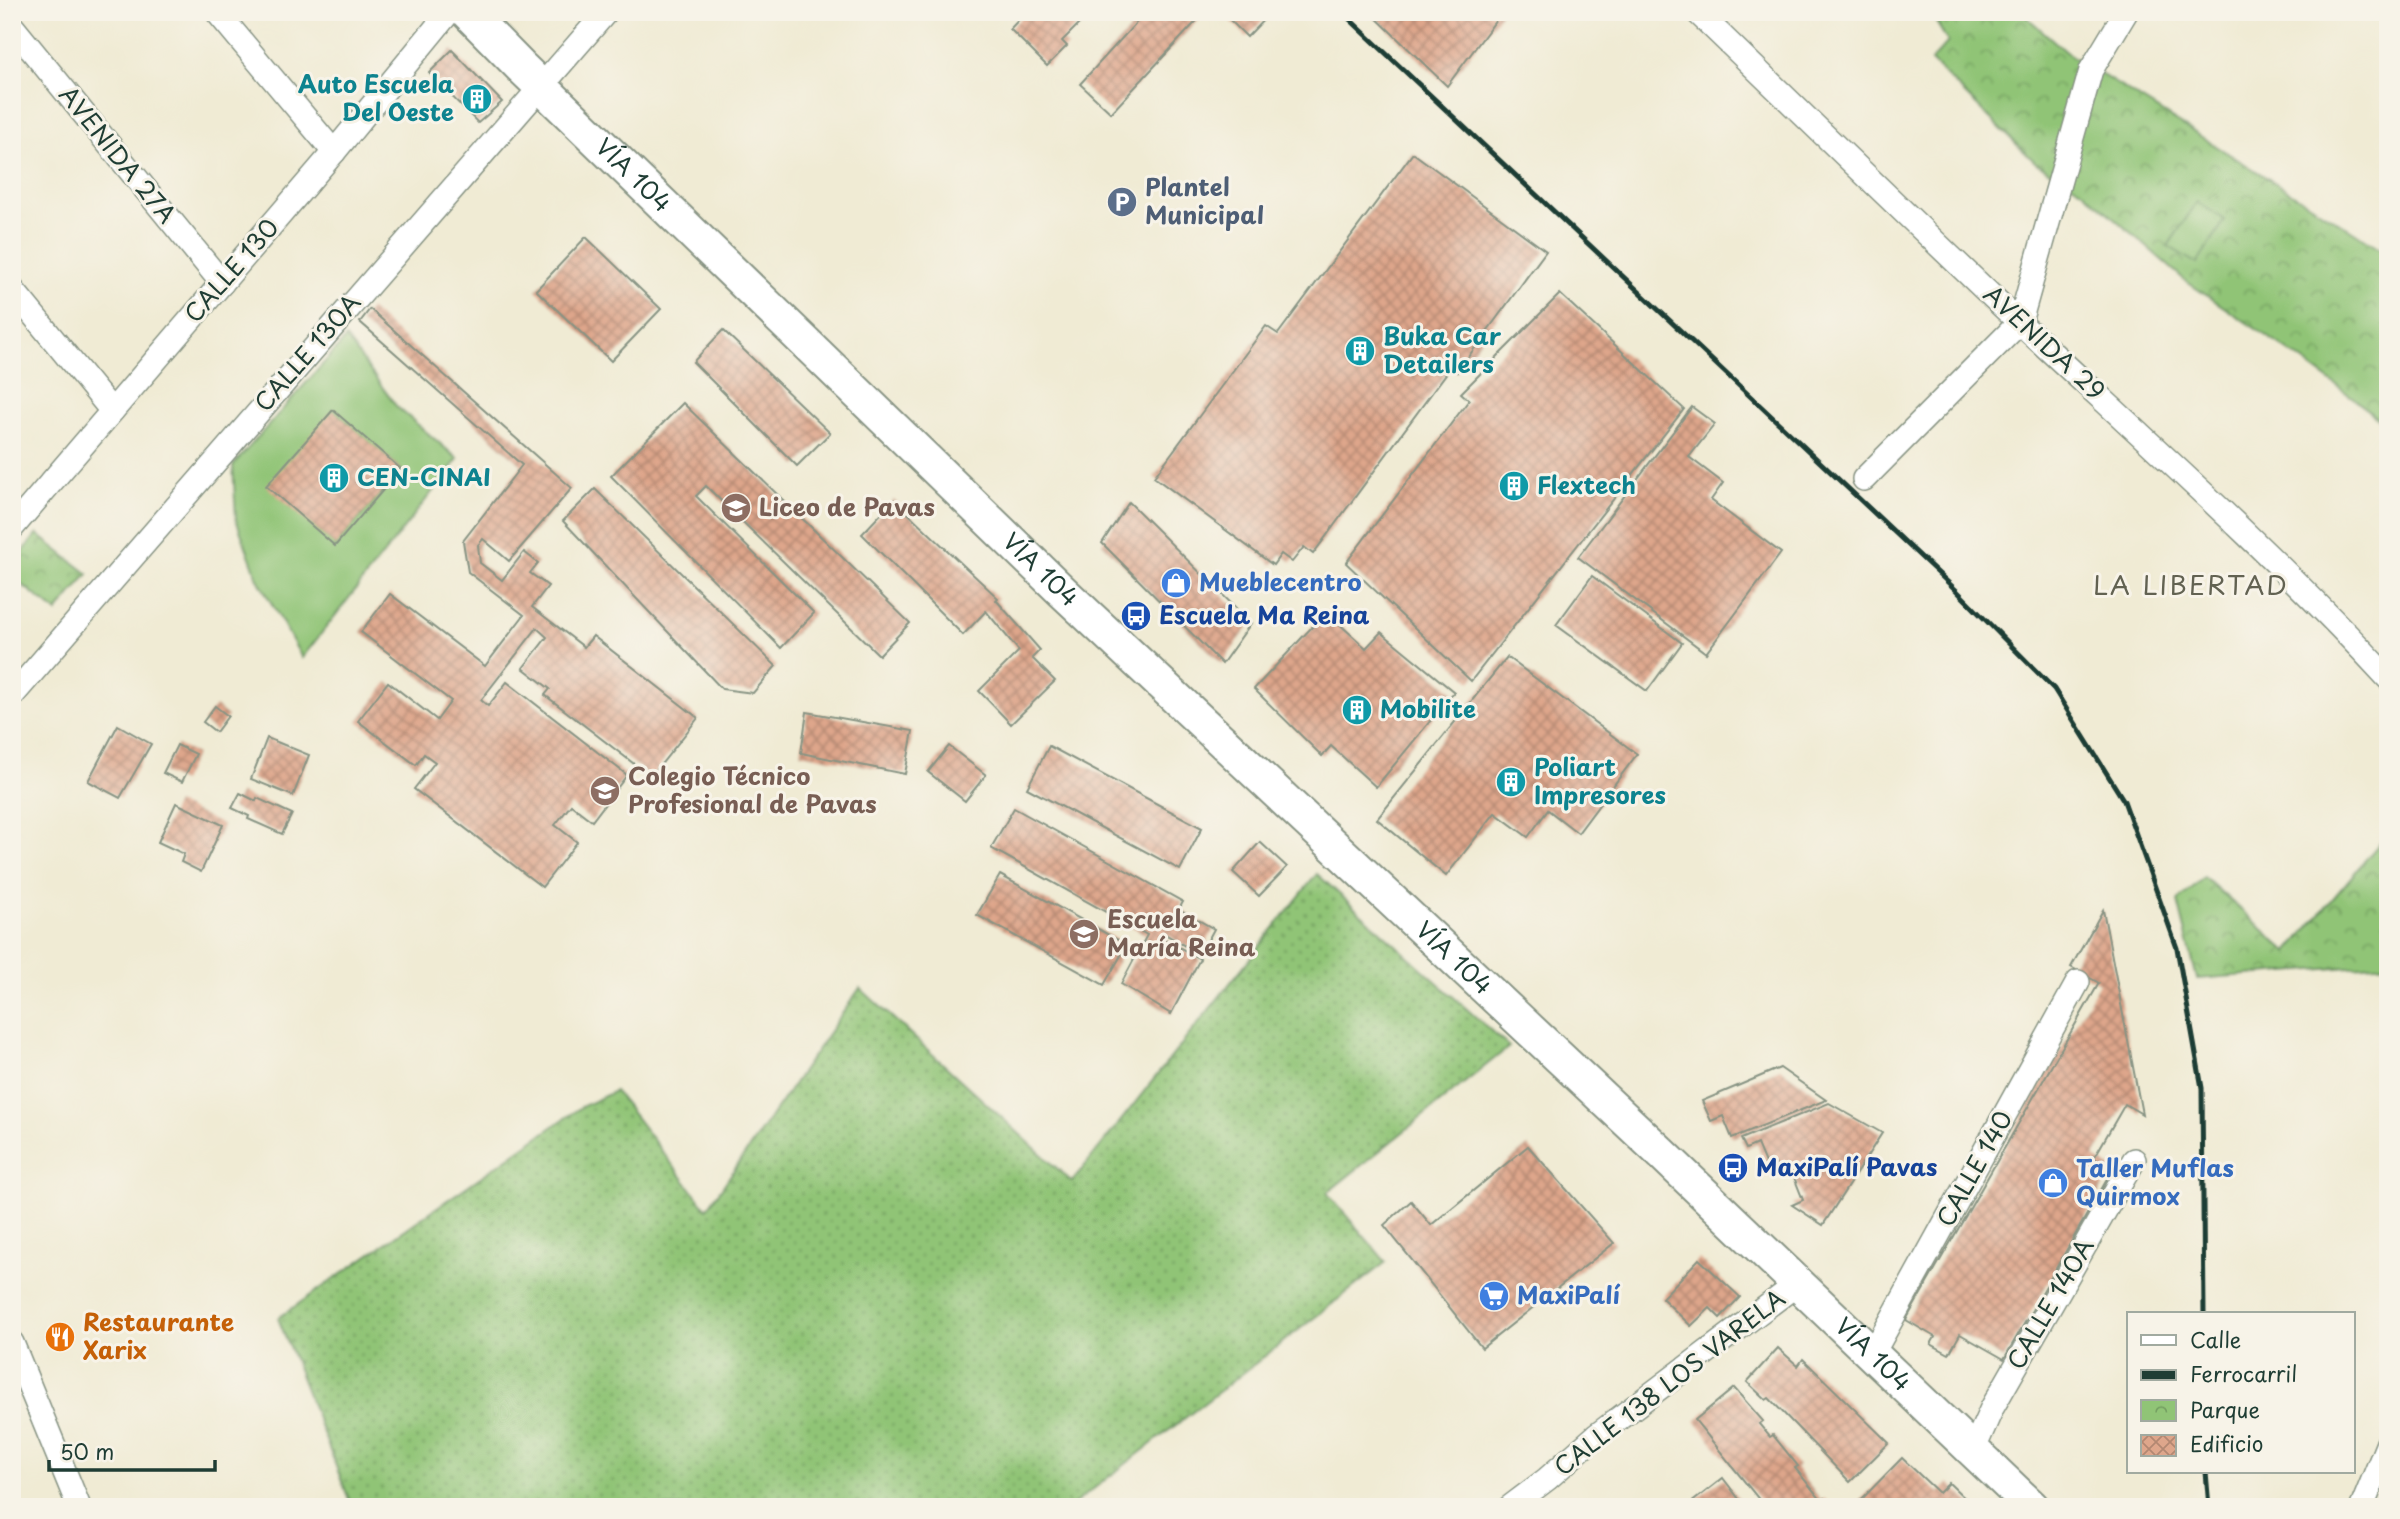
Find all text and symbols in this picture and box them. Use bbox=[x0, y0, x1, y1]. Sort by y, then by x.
place label: Auto Escuela Del Oeste bbox=[298, 65, 455, 129]
street label: AVENIDA 27A bbox=[52, 77, 185, 230]
building icon: Auto Escuela Del Oeste bbox=[460, 82, 494, 116]
street label: VÍA 104 bbox=[588, 129, 681, 220]
place label: Plantel Municipal bbox=[1145, 168, 1264, 232]
parking icon: Plantel Municipal bbox=[1105, 185, 1139, 219]
street label: CALLE 130 bbox=[175, 210, 286, 330]
street label: AVENIDA 29 bbox=[1977, 276, 2114, 407]
street label: CALLE 130A bbox=[245, 285, 368, 419]
place label: Buka Car Detailers bbox=[1383, 317, 1502, 381]
building icon: Buka Car Detailers bbox=[1343, 334, 1377, 368]
place label: CEN-CINAI bbox=[357, 458, 491, 494]
building icon: CEN-CINAI bbox=[317, 461, 351, 495]
place label: Flextech bbox=[1537, 466, 1636, 502]
building icon: Flextech bbox=[1497, 469, 1531, 503]
place label: Liceo de Pavas bbox=[759, 488, 935, 524]
school or university icon: Liceo de Pavas bbox=[719, 491, 753, 525]
street label: VÍA 104 bbox=[996, 523, 1088, 614]
place label: Mueblecentro bbox=[1199, 563, 1362, 599]
district label: LA LIBERTAD bbox=[2093, 565, 2289, 604]
shop icon: Mueblecentro bbox=[1159, 566, 1193, 600]
place label: Escuela Ma Reina bbox=[1159, 596, 1370, 632]
bus stop icon: Escuela Ma Reina bbox=[1119, 599, 1153, 633]
place label: Mobilite bbox=[1380, 690, 1476, 726]
building icon: Mobilite bbox=[1340, 693, 1374, 727]
place label: Poliart Impresores bbox=[1534, 748, 1666, 812]
place label: Colegio Técnico Profesional de Pavas bbox=[628, 757, 877, 821]
building icon: Poliart Impresores bbox=[1494, 765, 1528, 799]
school or university icon: Colegio Técnico Profesional de Pavas bbox=[588, 774, 622, 808]
place label: Escuela María Reina bbox=[1107, 900, 1256, 964]
street label: VÍA 104 bbox=[1408, 912, 1501, 1002]
school or university icon: Escuela María Reina bbox=[1067, 917, 1101, 951]
street label: CALLE 140 bbox=[1927, 1103, 2020, 1233]
place label: MaxiPalí Pavas bbox=[1756, 1148, 1938, 1184]
place label: Taller Muflas Quirmox bbox=[2076, 1149, 2234, 1213]
bus stop icon: MaxiPalí Pavas bbox=[1716, 1151, 1750, 1185]
shop icon: Taller Muflas Quirmox bbox=[2036, 1166, 2070, 1200]
street label: CALLE 140A bbox=[1997, 1231, 2102, 1375]
place label: MaxiPalí bbox=[1517, 1276, 1621, 1312]
supermarket icon: MaxiPalí bbox=[1477, 1279, 1511, 1313]
street label: CALLE 138 LOS VARELA bbox=[1546, 1280, 1792, 1483]
place label: Restaurante Xarix bbox=[83, 1303, 234, 1367]
street label: VÍA 104 bbox=[1828, 1308, 1920, 1399]
legend bbox=[2127, 1312, 2354, 1474]
restaurant icon: Restaurante Xarix bbox=[43, 1320, 77, 1354]
text: Calle bbox=[2190, 1323, 2241, 1355]
text: Ferrocarril bbox=[2190, 1357, 2297, 1389]
text: Parque bbox=[2190, 1393, 2260, 1425]
text: Edificio bbox=[2190, 1427, 2263, 1459]
scale bar bbox=[49, 1428, 215, 1472]
text: 50 m bbox=[60, 1435, 114, 1467]

